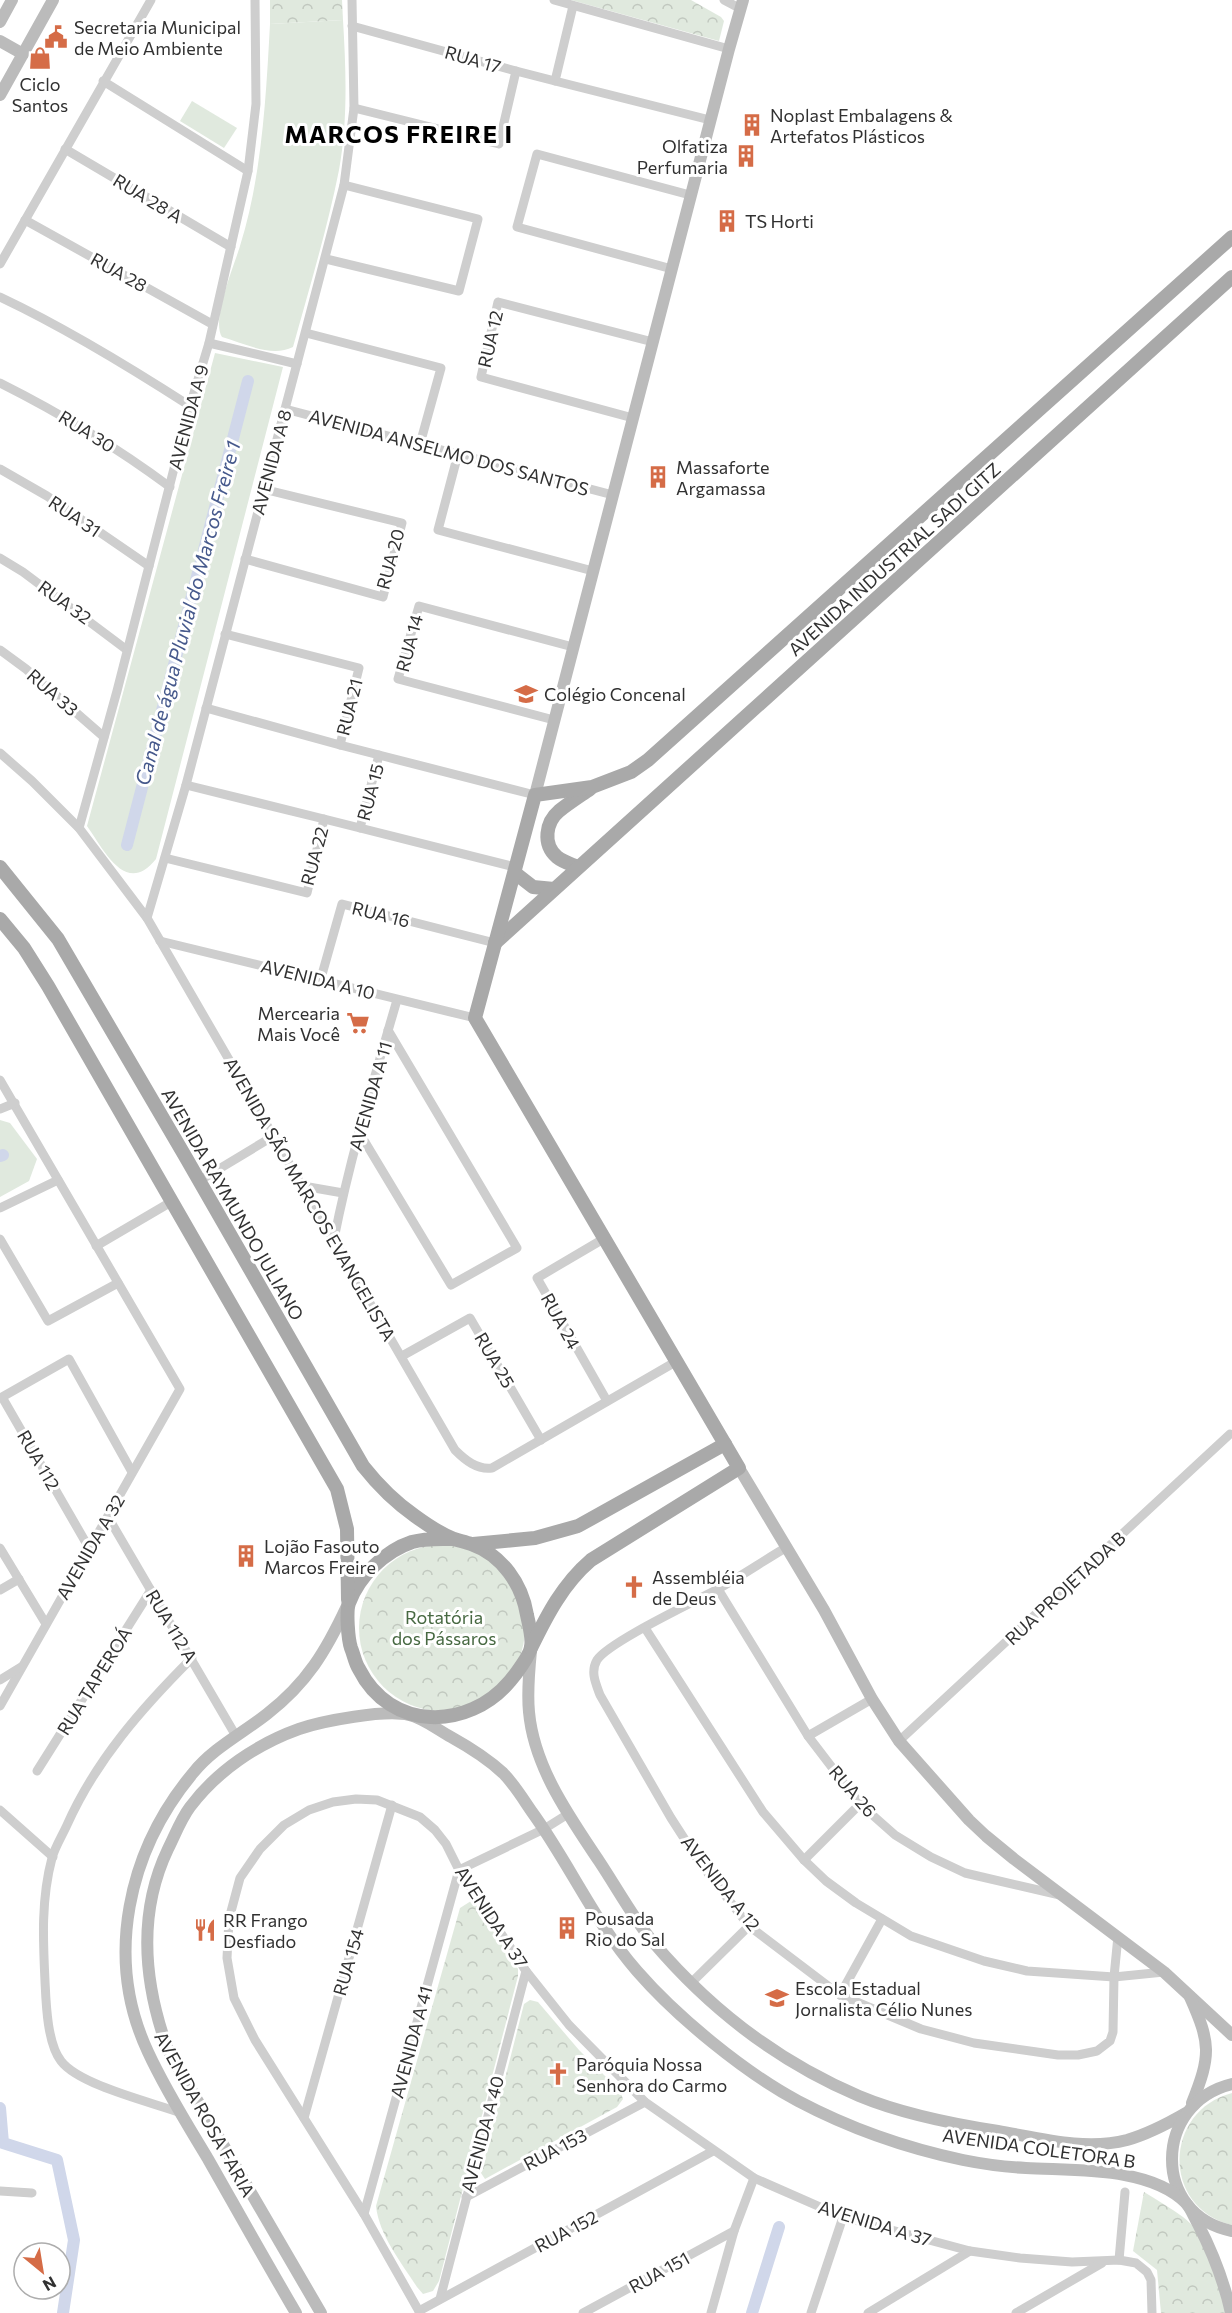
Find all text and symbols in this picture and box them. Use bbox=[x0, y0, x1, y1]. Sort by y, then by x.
place label: Secretaria Municipal de Meio Ambiente bbox=[74, 16, 241, 59]
public building icon: Secretaria Municipal de Meio Ambiente bbox=[43, 24, 69, 50]
street label: RUA 17 bbox=[442, 41, 504, 77]
shop icon: Ciclo Santos bbox=[27, 45, 53, 71]
place label: Ciclo Santos bbox=[12, 73, 68, 116]
place label: Noplast Embalagens & Artefatos Plásticos bbox=[770, 104, 953, 147]
building icon: Noplast Embalagens & Artefatos Plásticos bbox=[739, 112, 765, 138]
district label: MARCOS FREIRE I bbox=[284, 119, 514, 148]
place label: Olfatiza Perfumaria bbox=[637, 135, 728, 178]
building icon: Olfatiza Perfumaria bbox=[733, 143, 759, 169]
street label: RUA 28 A bbox=[109, 169, 187, 227]
building icon: TS Horti bbox=[714, 208, 740, 234]
place label: TS Horti bbox=[745, 210, 814, 232]
street label: RUA 28 bbox=[87, 248, 151, 296]
street label: RUA 12 bbox=[473, 308, 507, 370]
street label: AVENIDA A 9 bbox=[163, 362, 213, 472]
street label: AVENIDA ANSELMO DOS SANTOS bbox=[307, 404, 591, 500]
street label: RUA 30 bbox=[55, 405, 119, 457]
street label: AVENIDA A 8 bbox=[246, 407, 296, 517]
water label: Canal de água Pluvial do Marcos Freire 1 bbox=[129, 438, 245, 788]
place label: Massaforte Argamassa bbox=[676, 456, 770, 499]
street label: AVENIDA INDUSTRIAL SADI GITZ bbox=[783, 458, 1005, 660]
building icon: Massaforte Argamassa bbox=[645, 464, 671, 490]
street label: RUA 31 bbox=[45, 491, 105, 541]
street label: RUA 20 bbox=[371, 526, 409, 592]
street label: RUA 32 bbox=[34, 575, 96, 629]
street label: RUA 14 bbox=[391, 612, 427, 674]
street label: RUA 33 bbox=[23, 664, 83, 720]
street label: RUA 21 bbox=[331, 676, 367, 738]
school or university icon: Colégio Concenal bbox=[513, 681, 539, 707]
place label: Colégio Concenal bbox=[544, 683, 686, 705]
street label: RUA 15 bbox=[352, 761, 388, 823]
street label: RUA 22 bbox=[296, 824, 332, 888]
street label: RUA 16 bbox=[350, 896, 412, 932]
street label: AVENIDA A 10 bbox=[259, 954, 377, 1004]
place label: Mercearia Mais Você bbox=[257, 1002, 340, 1045]
supermarket icon: Mercearia Mais Você bbox=[345, 1010, 371, 1036]
street label: AVENIDA A 11 bbox=[344, 1039, 396, 1153]
street label: AVENIDA SÃO MARCOS EVANGELISTA bbox=[219, 1053, 401, 1345]
street label: AVENIDA RAYMUNDO JULIANO bbox=[157, 1084, 309, 1324]
street label: RUA 24 bbox=[537, 1289, 585, 1353]
street label: RUA 25 bbox=[470, 1328, 520, 1392]
street label: RUA 112 bbox=[13, 1426, 65, 1494]
street label: AVENIDA A 32 bbox=[51, 1491, 129, 1603]
street label: RUA PROJETADA B bbox=[1000, 1527, 1130, 1649]
place label: Lojão Fasouto Marcos Freire bbox=[264, 1535, 380, 1578]
building icon: Lojão Fasouto Marcos Freire bbox=[233, 1543, 259, 1569]
place label: Assembléia de Deus bbox=[652, 1566, 745, 1609]
church icon: Assembléia de Deus bbox=[621, 1574, 647, 1600]
street label: RUA 112 A bbox=[142, 1585, 202, 1667]
park label: Rotatória dos Pássaros bbox=[392, 1606, 496, 1649]
street label: RUA TAPEROÁ bbox=[52, 1623, 136, 1739]
street label: RUA 26 bbox=[825, 1761, 881, 1821]
street label: AVENIDA A 12 bbox=[677, 1831, 765, 1935]
street label: AVENIDA A 37 bbox=[451, 1862, 533, 1972]
place label: Pousada Rio do Sal bbox=[585, 1907, 665, 1950]
place label: RR Frango Desfiado bbox=[223, 1909, 308, 1952]
building icon: Pousada Rio do Sal bbox=[554, 1915, 580, 1941]
restaurant icon: RR Frango Desfiado bbox=[192, 1917, 218, 1943]
street label: RUA 154 bbox=[328, 1926, 368, 1998]
place label: Escola Estadual Jornalista Célio Nunes bbox=[795, 1977, 972, 2020]
street label: AVENIDA A 41 bbox=[385, 1984, 437, 2100]
school or university icon: Escola Estadual Jornalista Célio Nunes bbox=[764, 1985, 790, 2011]
street label: AVENIDA ROSA FARIA bbox=[150, 2027, 260, 2201]
place label: Paróquia Nossa Senhora do Carmo bbox=[576, 2053, 727, 2096]
church icon: Paróquia Nossa Senhora do Carmo bbox=[545, 2061, 571, 2087]
street label: AVENIDA A 40 bbox=[456, 2073, 508, 2195]
street label: RUA 153 bbox=[520, 2123, 590, 2175]
street label: AVENIDA COLETORA B bbox=[941, 2124, 1137, 2172]
street label: AVENIDA A 37 bbox=[816, 2195, 934, 2251]
street label: RUA 152 bbox=[531, 2205, 601, 2257]
north arrow bbox=[12, 2241, 72, 2301]
street label: RUA 151 bbox=[625, 2246, 693, 2298]
text: N bbox=[40, 2273, 60, 2296]

